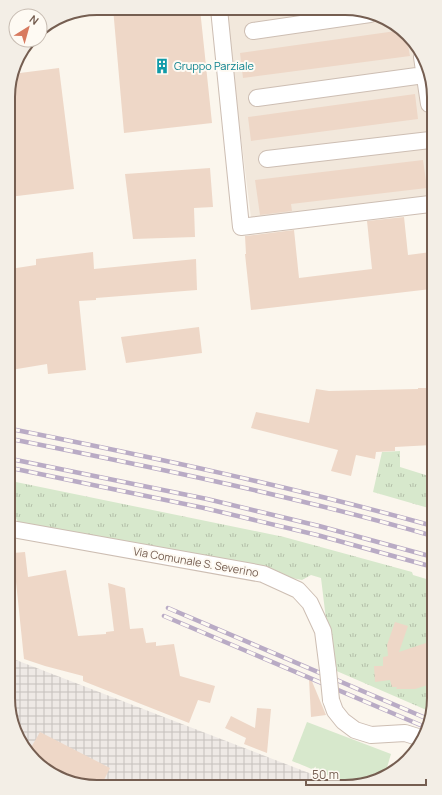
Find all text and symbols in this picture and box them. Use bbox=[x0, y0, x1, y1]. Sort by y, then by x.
north arrow bbox=[8, 8, 48, 48]
text: N bbox=[27, 11, 42, 28]
building icon: Gruppo Parziale bbox=[153, 57, 171, 75]
place label: Gruppo Parziale bbox=[174, 58, 255, 73]
street label: Via Comunale S. Severino bbox=[132, 543, 261, 580]
scale bar bbox=[306, 761, 426, 787]
text: 50 m bbox=[312, 766, 339, 783]

